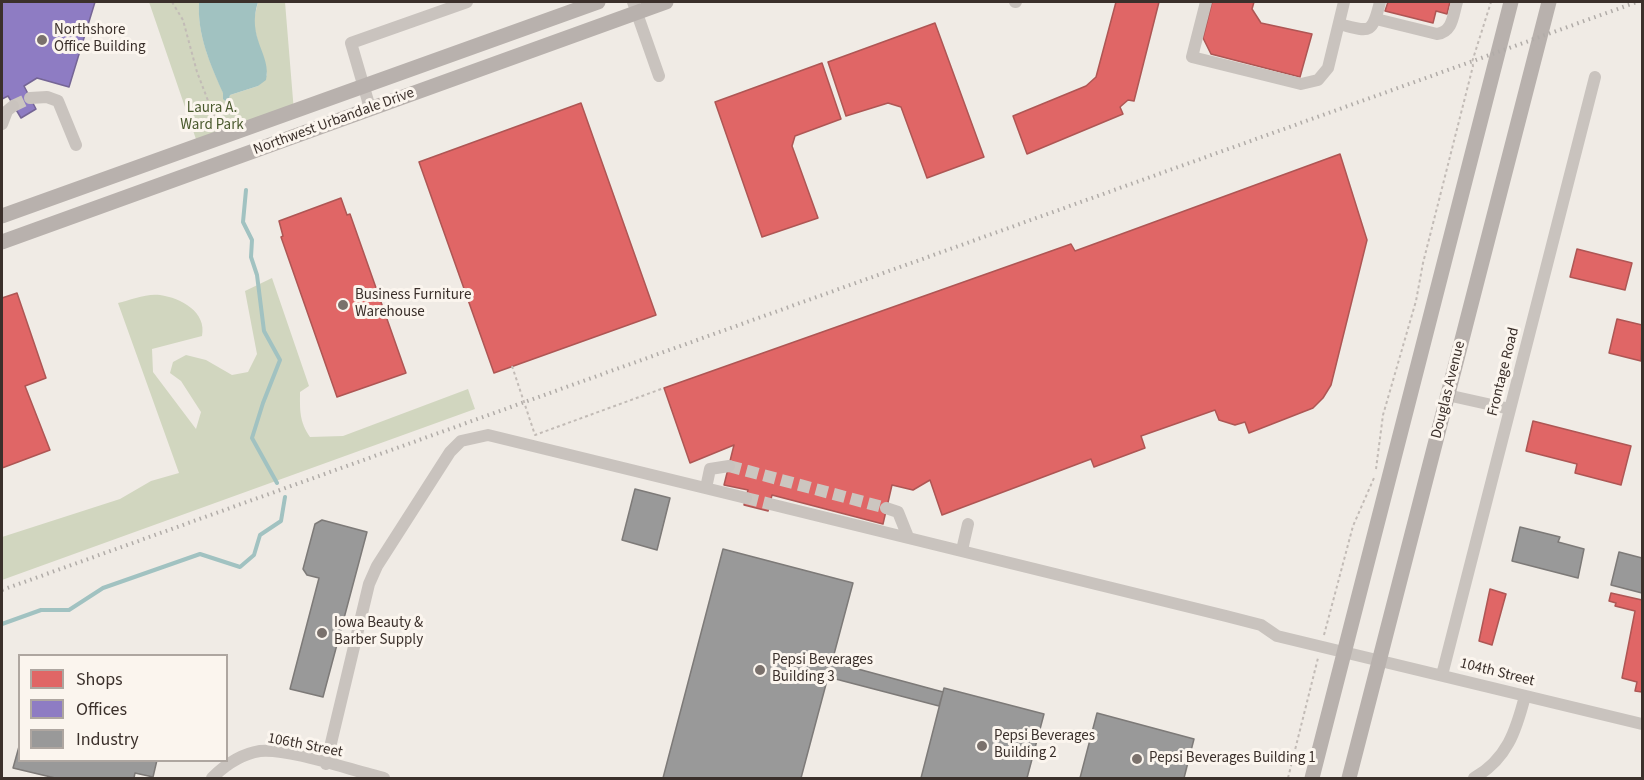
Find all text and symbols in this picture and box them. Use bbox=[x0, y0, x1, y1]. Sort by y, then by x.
place label: Northshore Office Building bbox=[54, 22, 146, 57]
marker: Northshore Office Building bbox=[35, 33, 49, 47]
street label: Northwest Urbandale Drive bbox=[251, 84, 417, 160]
park label: Laura A. Ward Park bbox=[180, 100, 244, 135]
place label: Business Furniture Warehouse bbox=[355, 287, 471, 322]
marker: Business Furniture Warehouse bbox=[336, 298, 350, 312]
street label: Frontage Road bbox=[1484, 326, 1524, 418]
street label: Douglas Avenue bbox=[1428, 339, 1470, 441]
place label: Iowa Beauty & Barber Supply bbox=[334, 615, 423, 650]
marker: Iowa Beauty & Barber Supply bbox=[315, 626, 329, 640]
place label: Pepsi Beverages Building 3 bbox=[772, 652, 873, 687]
legend bbox=[18, 654, 228, 762]
street label: 104th Street bbox=[1458, 655, 1536, 691]
marker: Pepsi Beverages Building 3 bbox=[753, 663, 767, 677]
text: Shops bbox=[76, 667, 123, 692]
text: Offices bbox=[76, 697, 127, 722]
text: Industry bbox=[76, 727, 139, 752]
place label: Pepsi Beverages Building 2 bbox=[994, 728, 1095, 763]
street label: 106th Street bbox=[266, 730, 344, 762]
marker: Pepsi Beverages Building 2 bbox=[975, 739, 989, 753]
place label: Pepsi Beverages Building 1 bbox=[1149, 750, 1316, 768]
marker: Pepsi Beverages Building 1 bbox=[1130, 752, 1144, 766]

